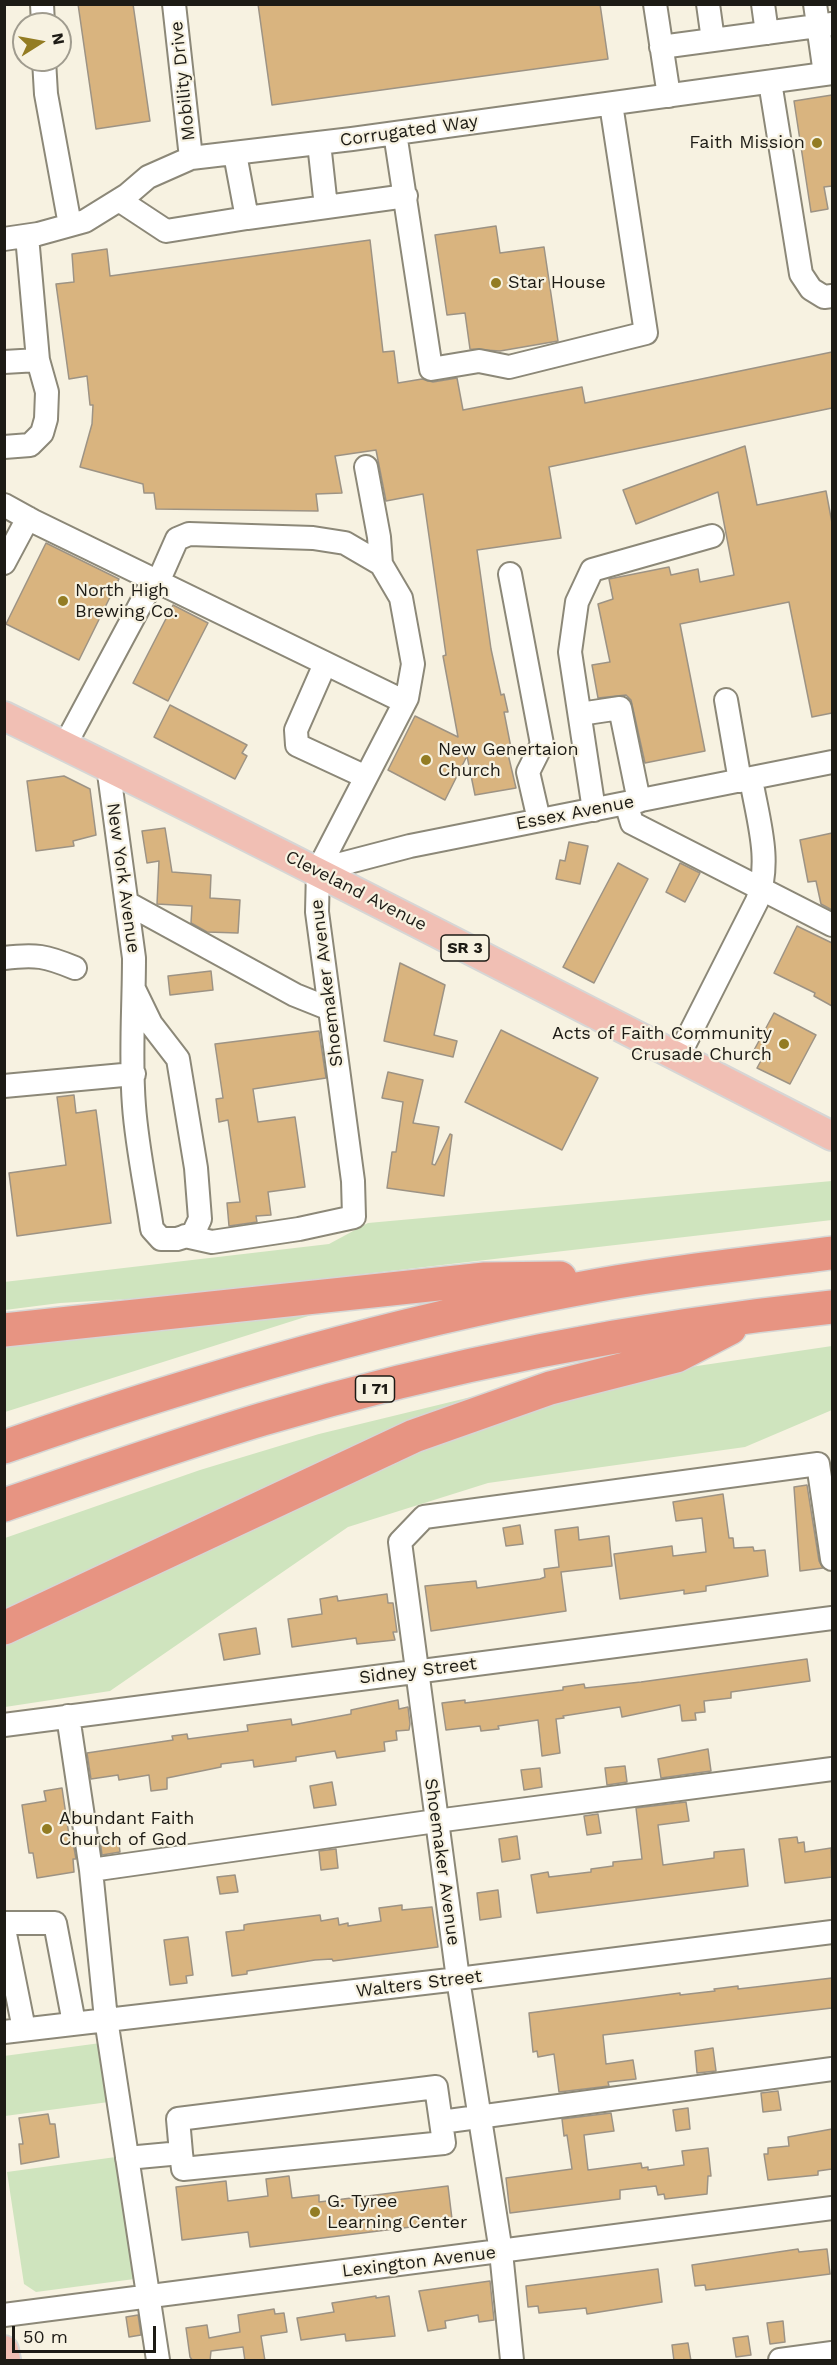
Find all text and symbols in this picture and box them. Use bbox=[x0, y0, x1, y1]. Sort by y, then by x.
north arrow bbox=[12, 12, 72, 72]
street label: Mobility Drive bbox=[166, 20, 200, 142]
text: N bbox=[48, 31, 69, 46]
street label: Corrugated Way bbox=[339, 111, 479, 151]
place label: Faith Mission bbox=[689, 132, 805, 154]
marker: Faith Mission bbox=[810, 136, 824, 150]
place label: Star House bbox=[508, 272, 606, 294]
marker: Star House bbox=[489, 276, 503, 290]
place label: North High Brewing Co. bbox=[75, 580, 178, 622]
marker: North High Brewing Co. bbox=[56, 594, 70, 608]
place label: New Genertaion Church bbox=[438, 739, 579, 782]
marker: New Genertaion Church bbox=[419, 753, 433, 767]
street label: Essex Avenue bbox=[514, 791, 636, 835]
street label: New York Avenue bbox=[102, 801, 144, 955]
street label: Cleveland Avenue bbox=[282, 846, 430, 936]
street label: Shoemaker Avenue bbox=[306, 898, 348, 1068]
road number: SR 3 bbox=[441, 935, 489, 961]
place label: Acts of Faith Community Crusade Church bbox=[552, 1023, 772, 1066]
marker: Acts of Faith Community Crusade Church bbox=[777, 1037, 791, 1051]
road number: I 71 bbox=[356, 1376, 394, 1402]
street label: Sidney Street bbox=[358, 1653, 478, 1689]
street label: Shoemaker Avenue bbox=[420, 1777, 464, 1947]
place label: Abundant Faith Church of God bbox=[59, 1808, 194, 1850]
marker: Abundant Faith Church of God bbox=[40, 1822, 54, 1836]
street label: Walters Street bbox=[355, 1966, 483, 2002]
place label: G. Tyree Learning Center bbox=[327, 2191, 467, 2234]
marker: G. Tyree Learning Center bbox=[308, 2205, 322, 2219]
street label: Lexington Avenue bbox=[341, 2242, 497, 2282]
scale bar bbox=[15, 2314, 159, 2352]
text: 50 m bbox=[23, 2326, 68, 2347]

